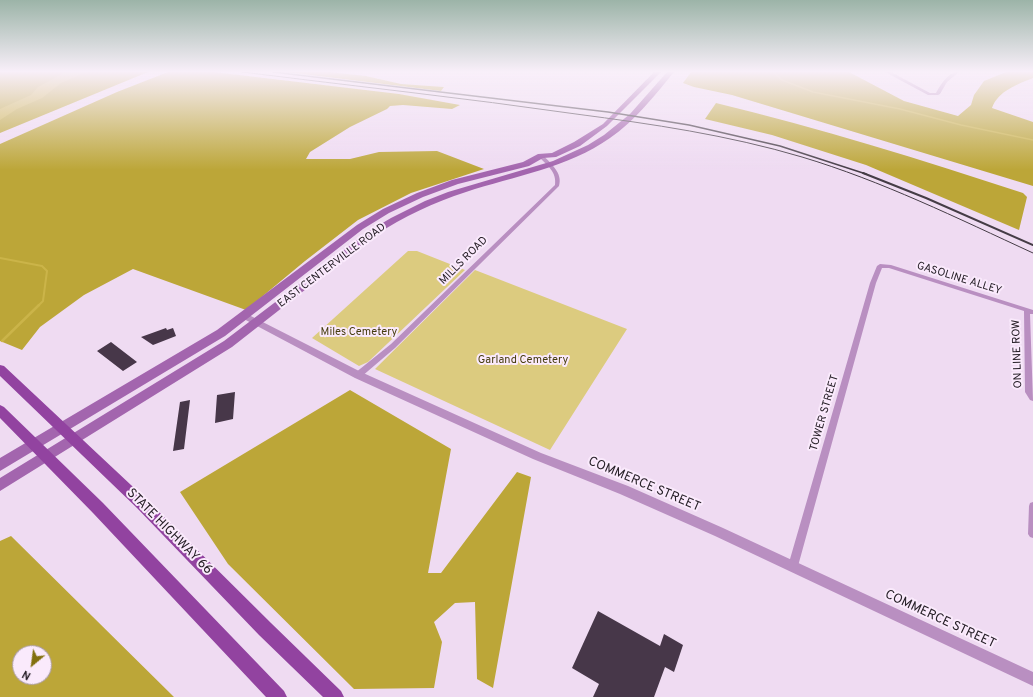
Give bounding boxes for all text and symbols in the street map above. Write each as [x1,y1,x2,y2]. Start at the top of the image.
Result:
street label: EAST CENTERVILLE ROAD [275,221,389,311]
street label: MILLS ROAD [437,234,491,288]
street label: GASOLINE ALLEY [915,260,1003,298]
street label: ON LINE ROW [1010,319,1026,389]
park label: Miles Cemetery [321,326,397,340]
park label: Garland Cemetery [478,354,568,368]
street label: TOWER STREET [808,373,842,453]
street label: COMMERCE STREET [585,454,703,516]
street label: STATE HIGHWAY 66 [123,486,215,578]
street label: COMMERCE STREET [882,587,998,653]
north arrow [12,645,52,685]
text: N [20,667,34,683]

